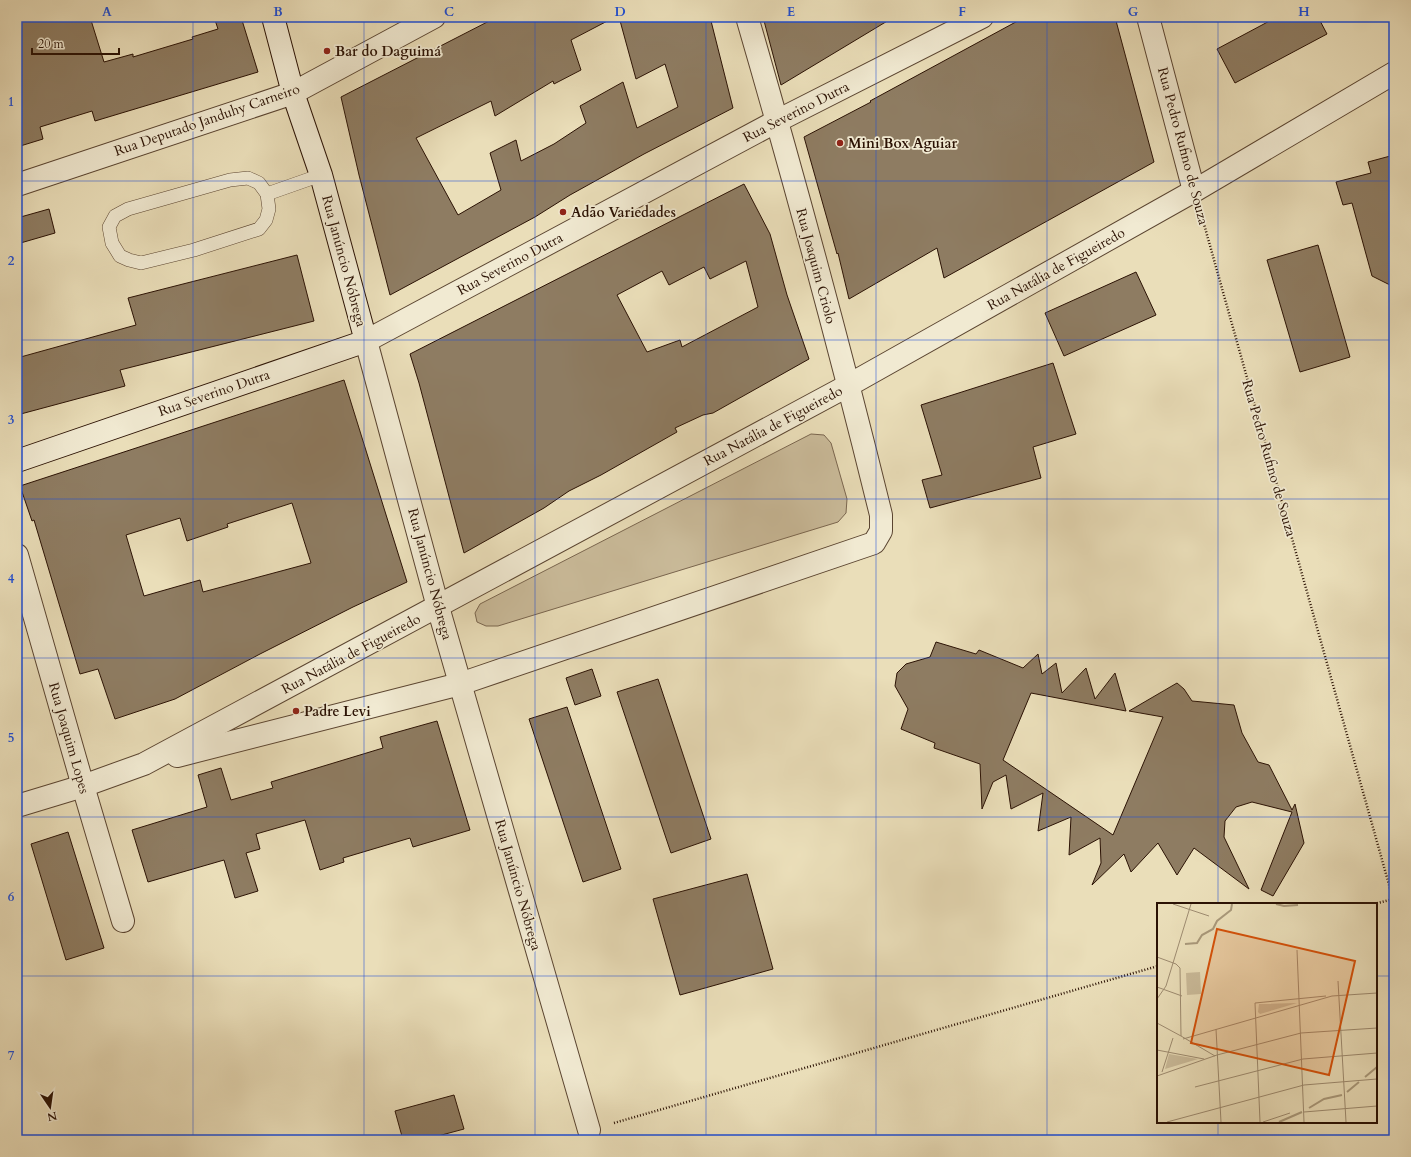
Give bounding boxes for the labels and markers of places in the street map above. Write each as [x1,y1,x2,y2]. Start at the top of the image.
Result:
place label: Bar do Daguimá [335,42,441,61]
marker: Bar do Daguimá [322,46,332,56]
place label: Mini Box Aguiar [848,134,957,153]
marker: Mini Box Aguiar [835,138,845,148]
place label: Adão Variedades [571,203,676,222]
marker: Adão Variedades [558,207,568,217]
place label: Padre Levi [304,702,371,721]
marker: Padre Levi [291,706,301,716]

